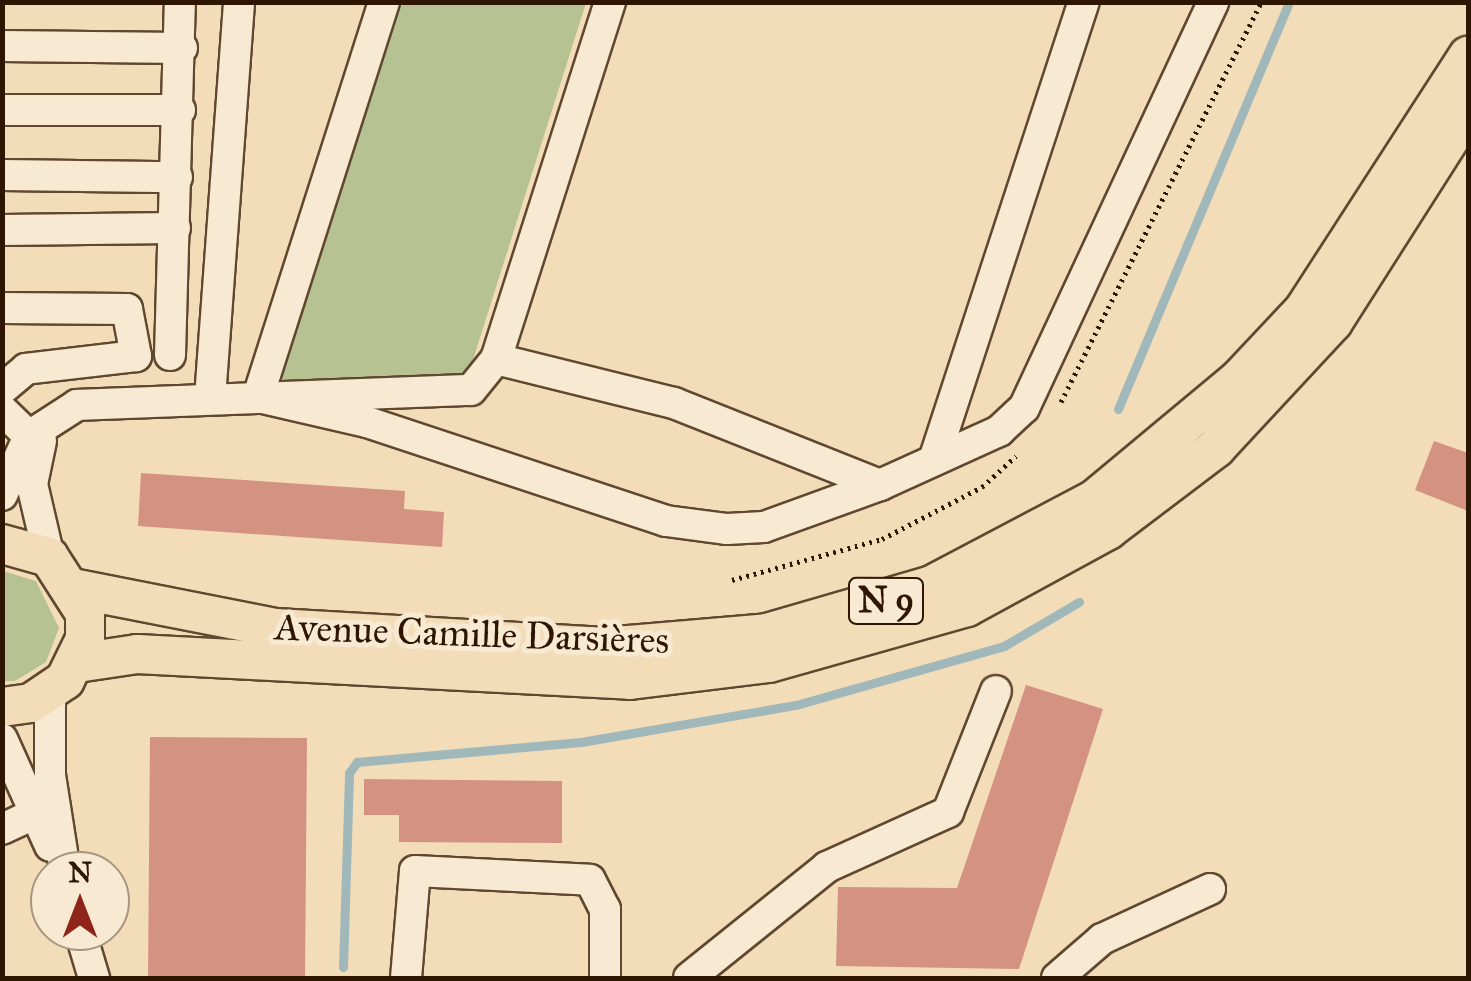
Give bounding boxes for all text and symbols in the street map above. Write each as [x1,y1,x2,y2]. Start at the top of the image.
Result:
road number: N 9 [846,571,926,631]
street label: Avenue Camille Darsières [274,604,670,664]
north arrow [30,851,130,951]
text: N [68,855,92,890]

